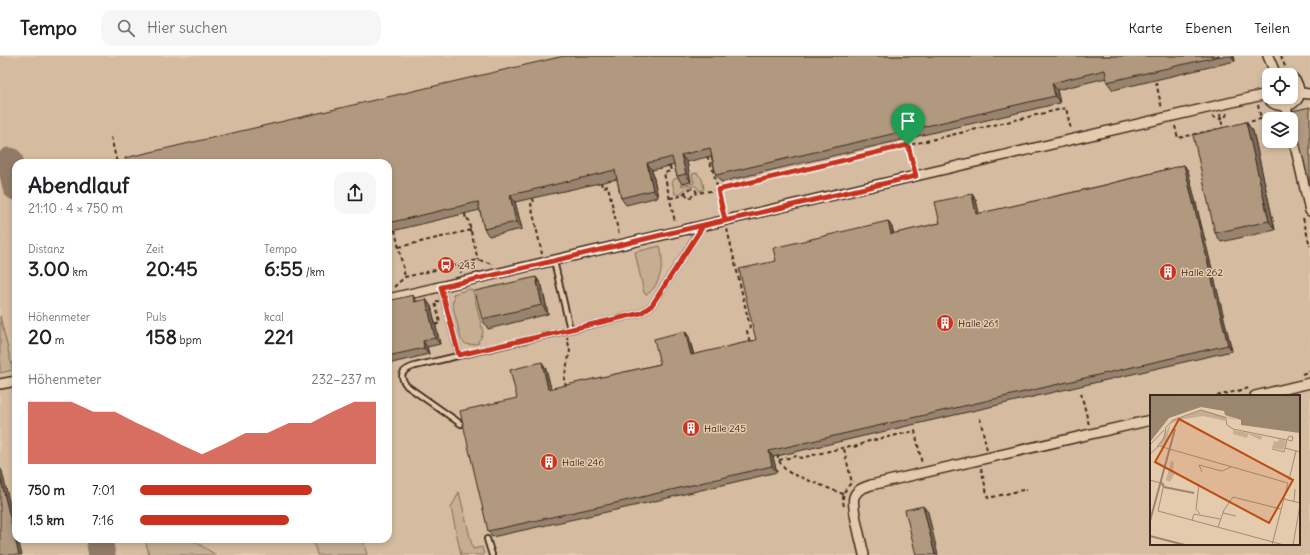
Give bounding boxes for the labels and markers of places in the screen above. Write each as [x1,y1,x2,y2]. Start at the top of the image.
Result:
pin [891,104,925,145]
bus stop icon: 243 [436,255,456,275]
place label: 243 [459,259,476,272]
building icon: Halle 262 [1158,262,1178,282]
place label: Halle 262 [1181,266,1223,279]
building icon: Halle 261 [935,313,955,333]
place label: Halle 261 [958,317,998,330]
building icon: Halle 245 [681,418,701,438]
place label: Halle 245 [704,422,746,435]
building icon: Halle 246 [539,452,559,472]
place label: Halle 246 [562,456,604,469]

